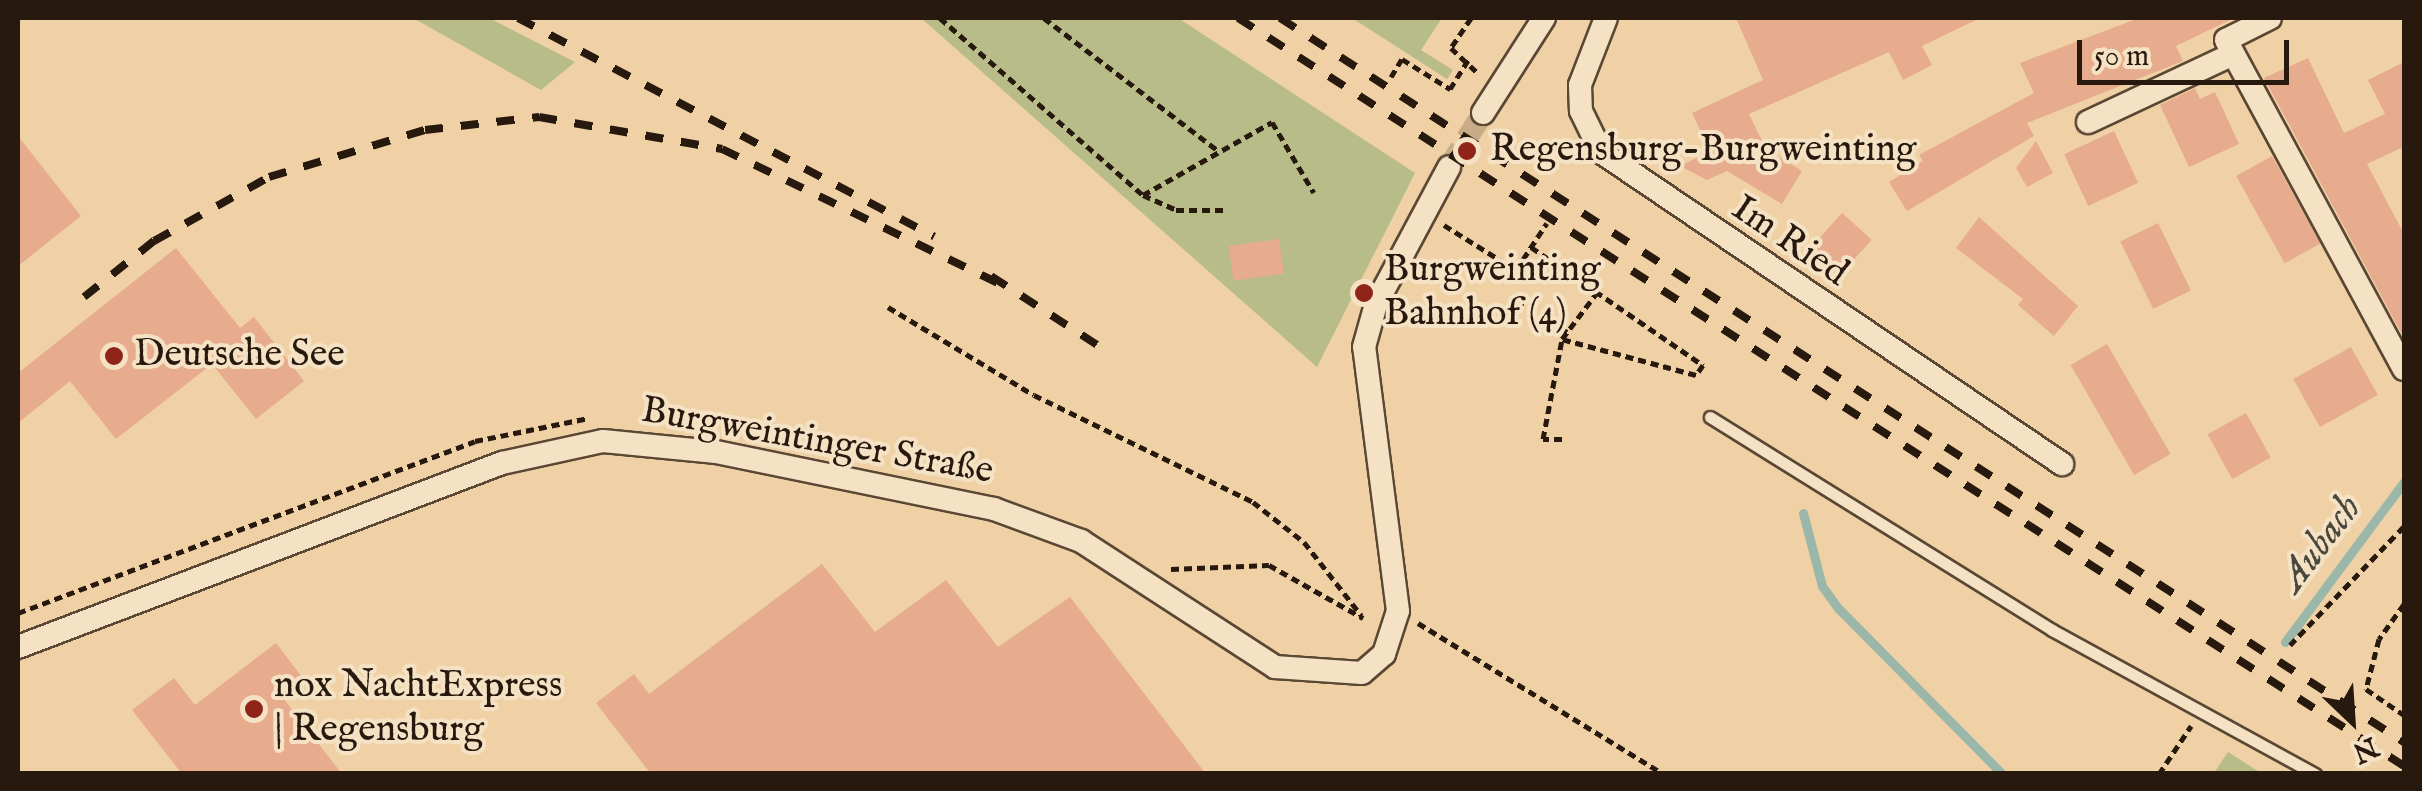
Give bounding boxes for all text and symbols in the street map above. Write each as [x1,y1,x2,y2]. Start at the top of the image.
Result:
scale bar [2082,20,2294,82]
text: 50 m [2094,38,2149,76]
place label: Regensburg-Burgweinting [1490,128,1916,174]
marker: Regensburg-Burgweinting [1454,138,1480,164]
street label: Im Ried [1722,187,1856,297]
place label: Burgweinting Bahnhof (4) [1384,248,1601,338]
marker: Burgweinting Bahnhof (4) [1353,282,1375,304]
place label: Deutsche See [134,333,345,379]
marker: Deutsche See [103,345,125,367]
street label: Burgweintinger Straße [638,389,996,495]
water label: Aubach [2269,486,2373,602]
place label: nox NachtExpress | Regensburg [274,664,562,754]
north arrow [2302,671,2402,771]
marker: nox NachtExpress | Regensburg [243,698,265,720]
text: N [2347,728,2383,770]

